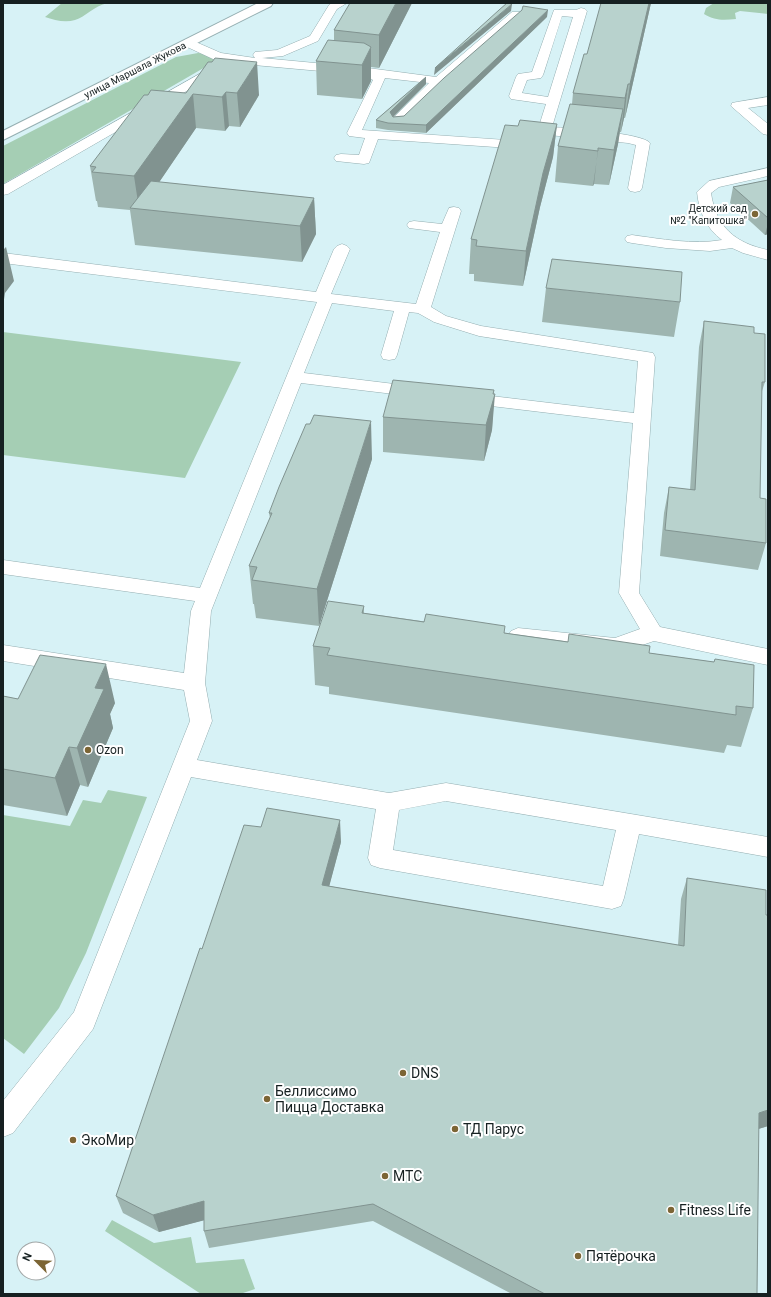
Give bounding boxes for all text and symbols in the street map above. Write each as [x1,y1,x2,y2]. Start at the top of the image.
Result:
street label: улица Маршала Жукова [82,39,188,101]
place label: Детский сад №2 "Капитошка" [670,203,747,226]
marker: Детский сад №2 "Капитошка" [750,209,760,219]
place label: Ozon [96,743,124,757]
marker: Ozon [83,745,93,755]
place label: DNS [411,1065,439,1081]
marker: DNS [398,1068,408,1078]
place label: Беллиссимо Пицца Доставка [275,1083,384,1115]
marker: Беллиссимо Пицца Доставка [262,1094,272,1104]
place label: ТД Парус [463,1121,524,1137]
marker: ТД Парус [450,1124,460,1134]
place label: ЭкоМир [81,1132,134,1148]
marker: ЭкоМир [68,1135,78,1145]
place label: МТС [393,1168,422,1184]
marker: МТС [380,1171,390,1181]
place label: Fitness Life [679,1202,751,1218]
marker: Fitness Life [666,1205,676,1215]
north arrow [16,1241,56,1281]
place label: Пятёрочка [586,1248,656,1264]
text: N [20,1251,35,1263]
marker: Пятёрочка [573,1251,583,1261]

